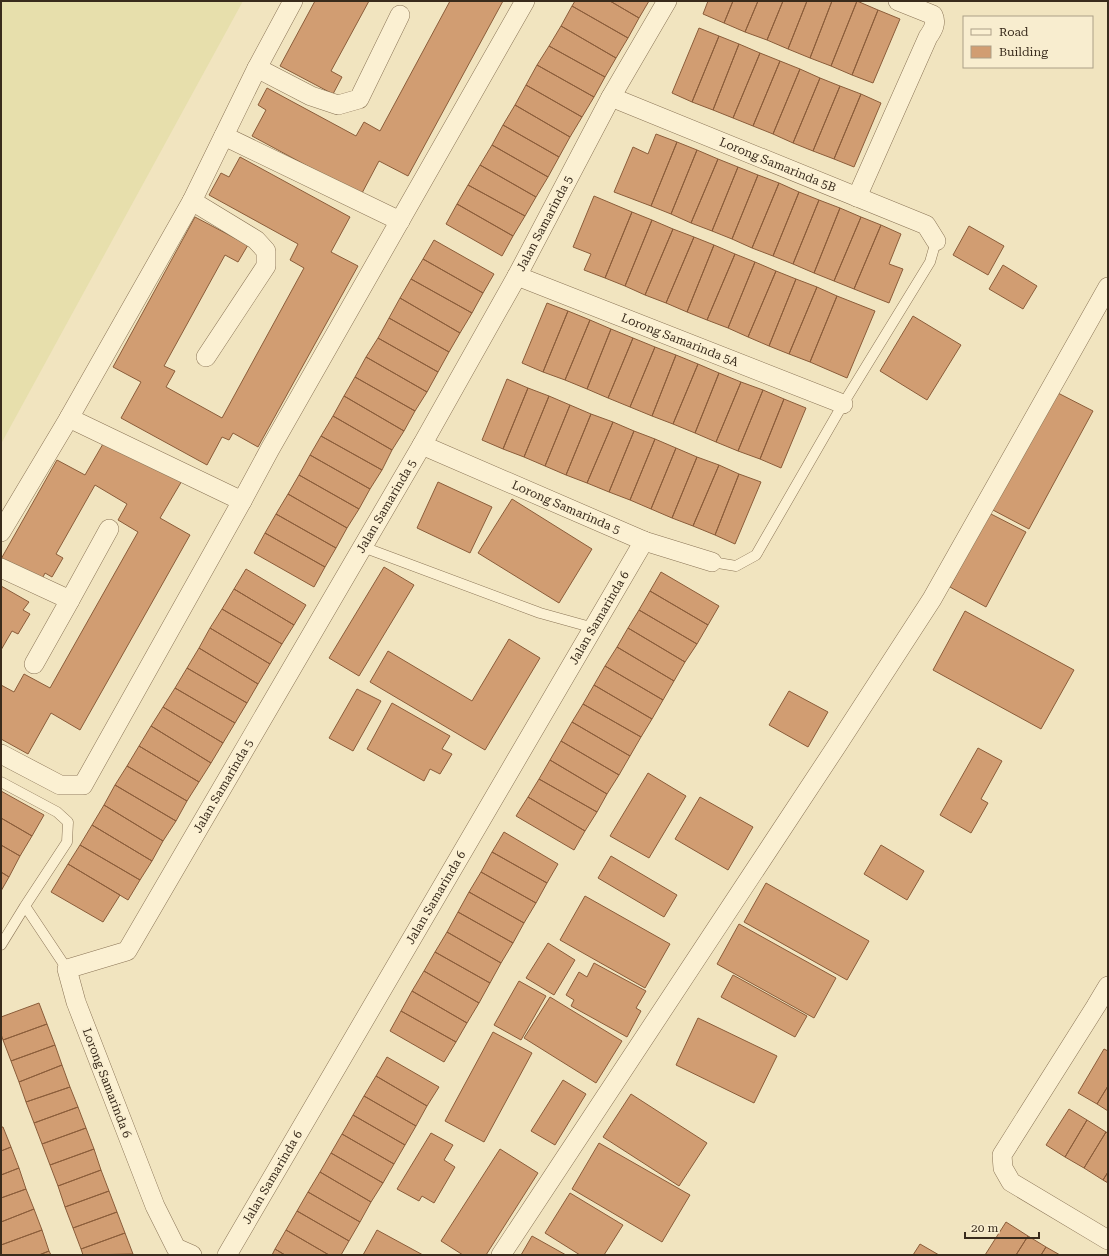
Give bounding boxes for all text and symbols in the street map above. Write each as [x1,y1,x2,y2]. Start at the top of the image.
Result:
legend [963,16,1093,68]
text: Road [999,25,1029,39]
text: Building [999,45,1048,59]
street label: Lorong Samarinda 5B [717,135,838,195]
street label: Jalan Samarinda 5 [514,173,576,274]
street label: Lorong Samarinda 5A [619,311,741,370]
street label: Jalan Samarinda 5 [354,457,419,555]
street label: Lorong Samarinda 5 [510,478,623,537]
street label: Jalan Samarinda 6 [566,568,632,667]
street label: Jalan Samarinda 5 [190,736,256,835]
street label: Jalan Samarinda 6 [403,848,469,947]
street label: Lorong Samarinda 6 [80,1026,135,1140]
street label: Jalan Samarinda 6 [240,1128,305,1227]
scale bar [965,1214,1039,1240]
text: 20 m [971,1221,998,1235]

